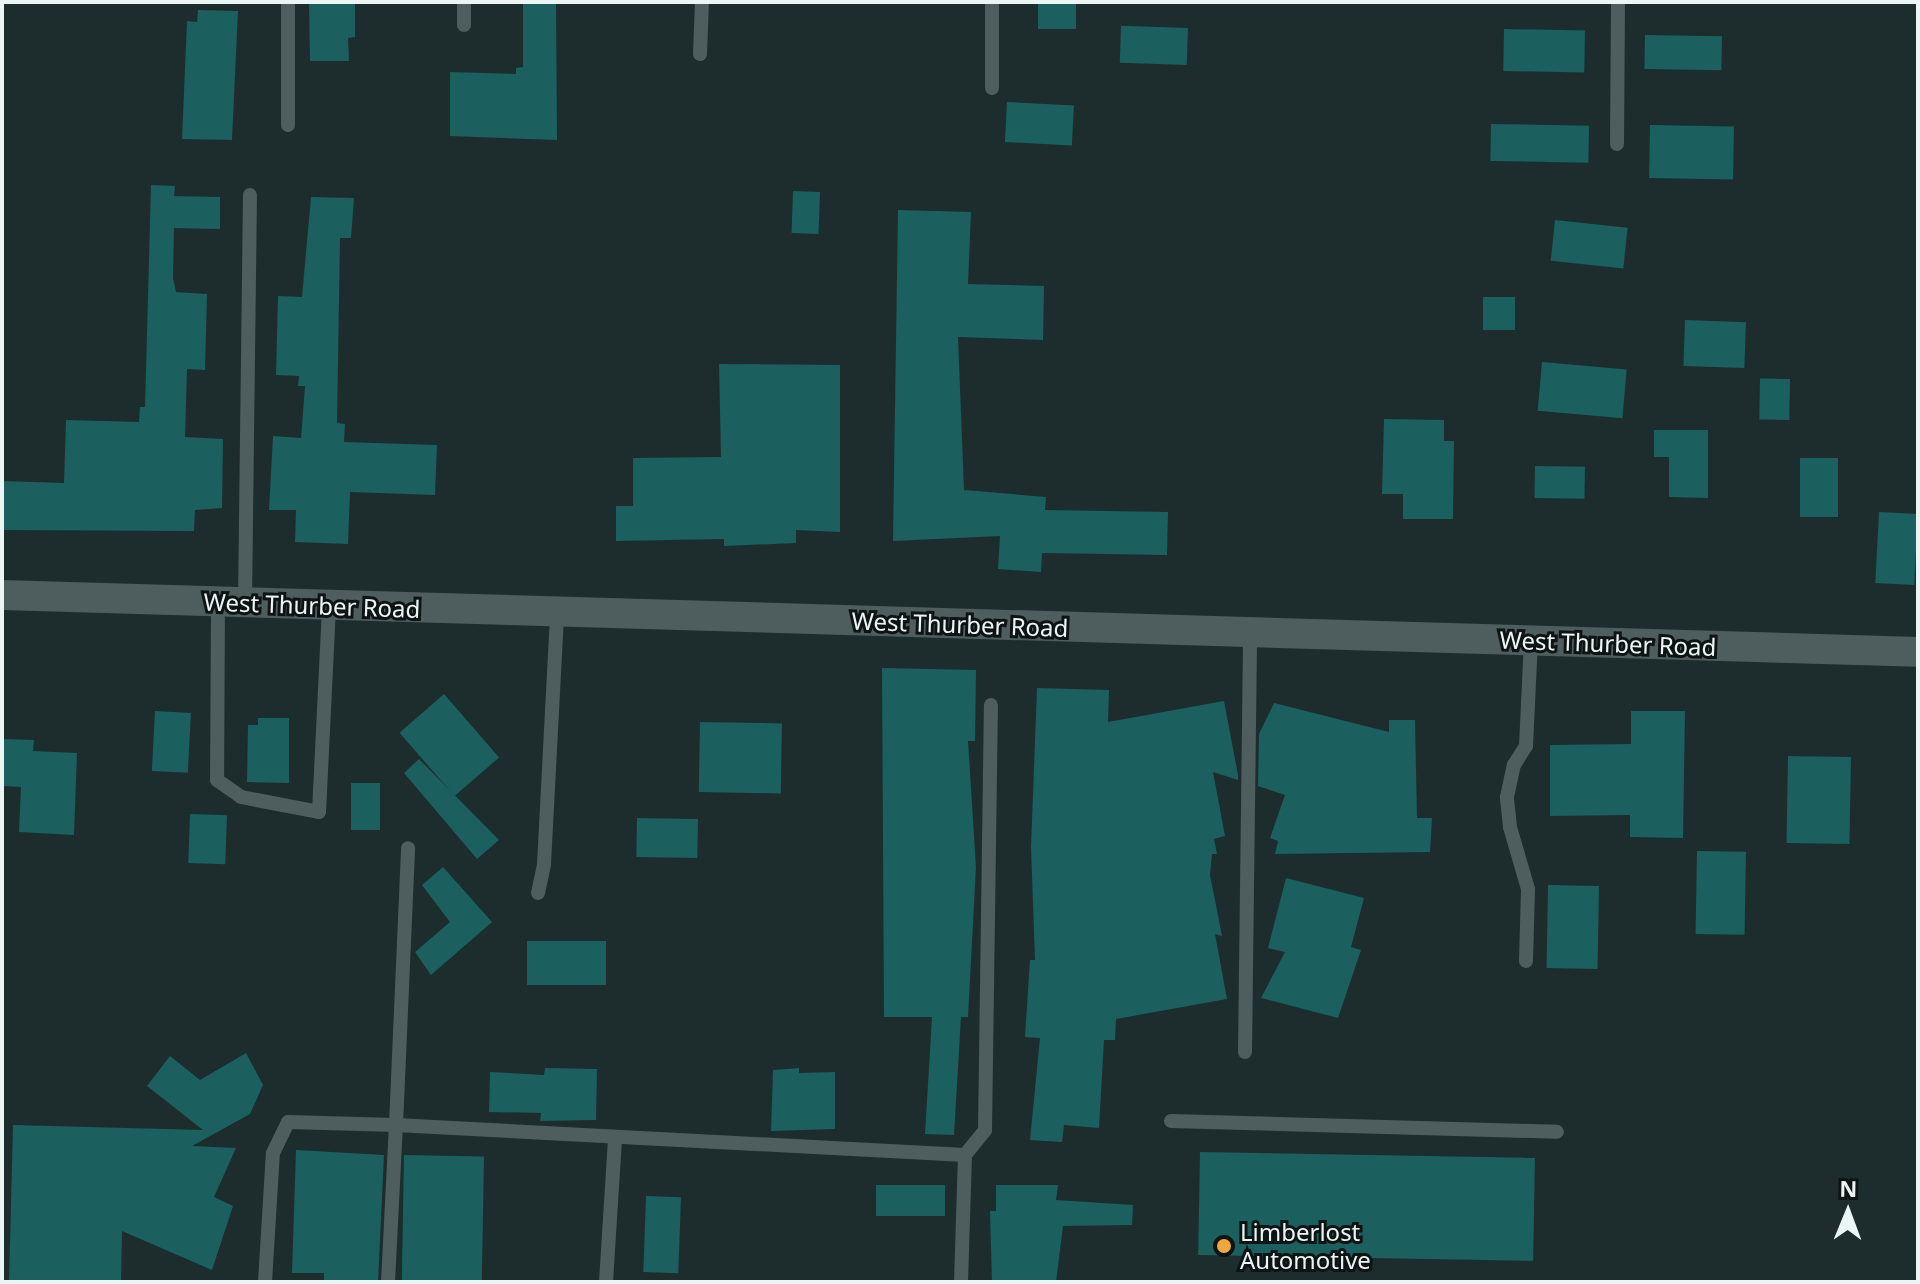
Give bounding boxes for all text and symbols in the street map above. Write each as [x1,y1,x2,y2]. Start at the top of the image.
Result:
street label: West Thurber Road [203,587,421,623]
street label: West Thurber Road [851,606,1069,642]
street label: West Thurber Road [1499,625,1717,661]
north arrow [1808,1172,1888,1252]
text: N [1839,1173,1858,1203]
place label: Limberlost Automotive [1240,1218,1371,1274]
marker: Limberlost Automotive [1215,1237,1233,1255]

